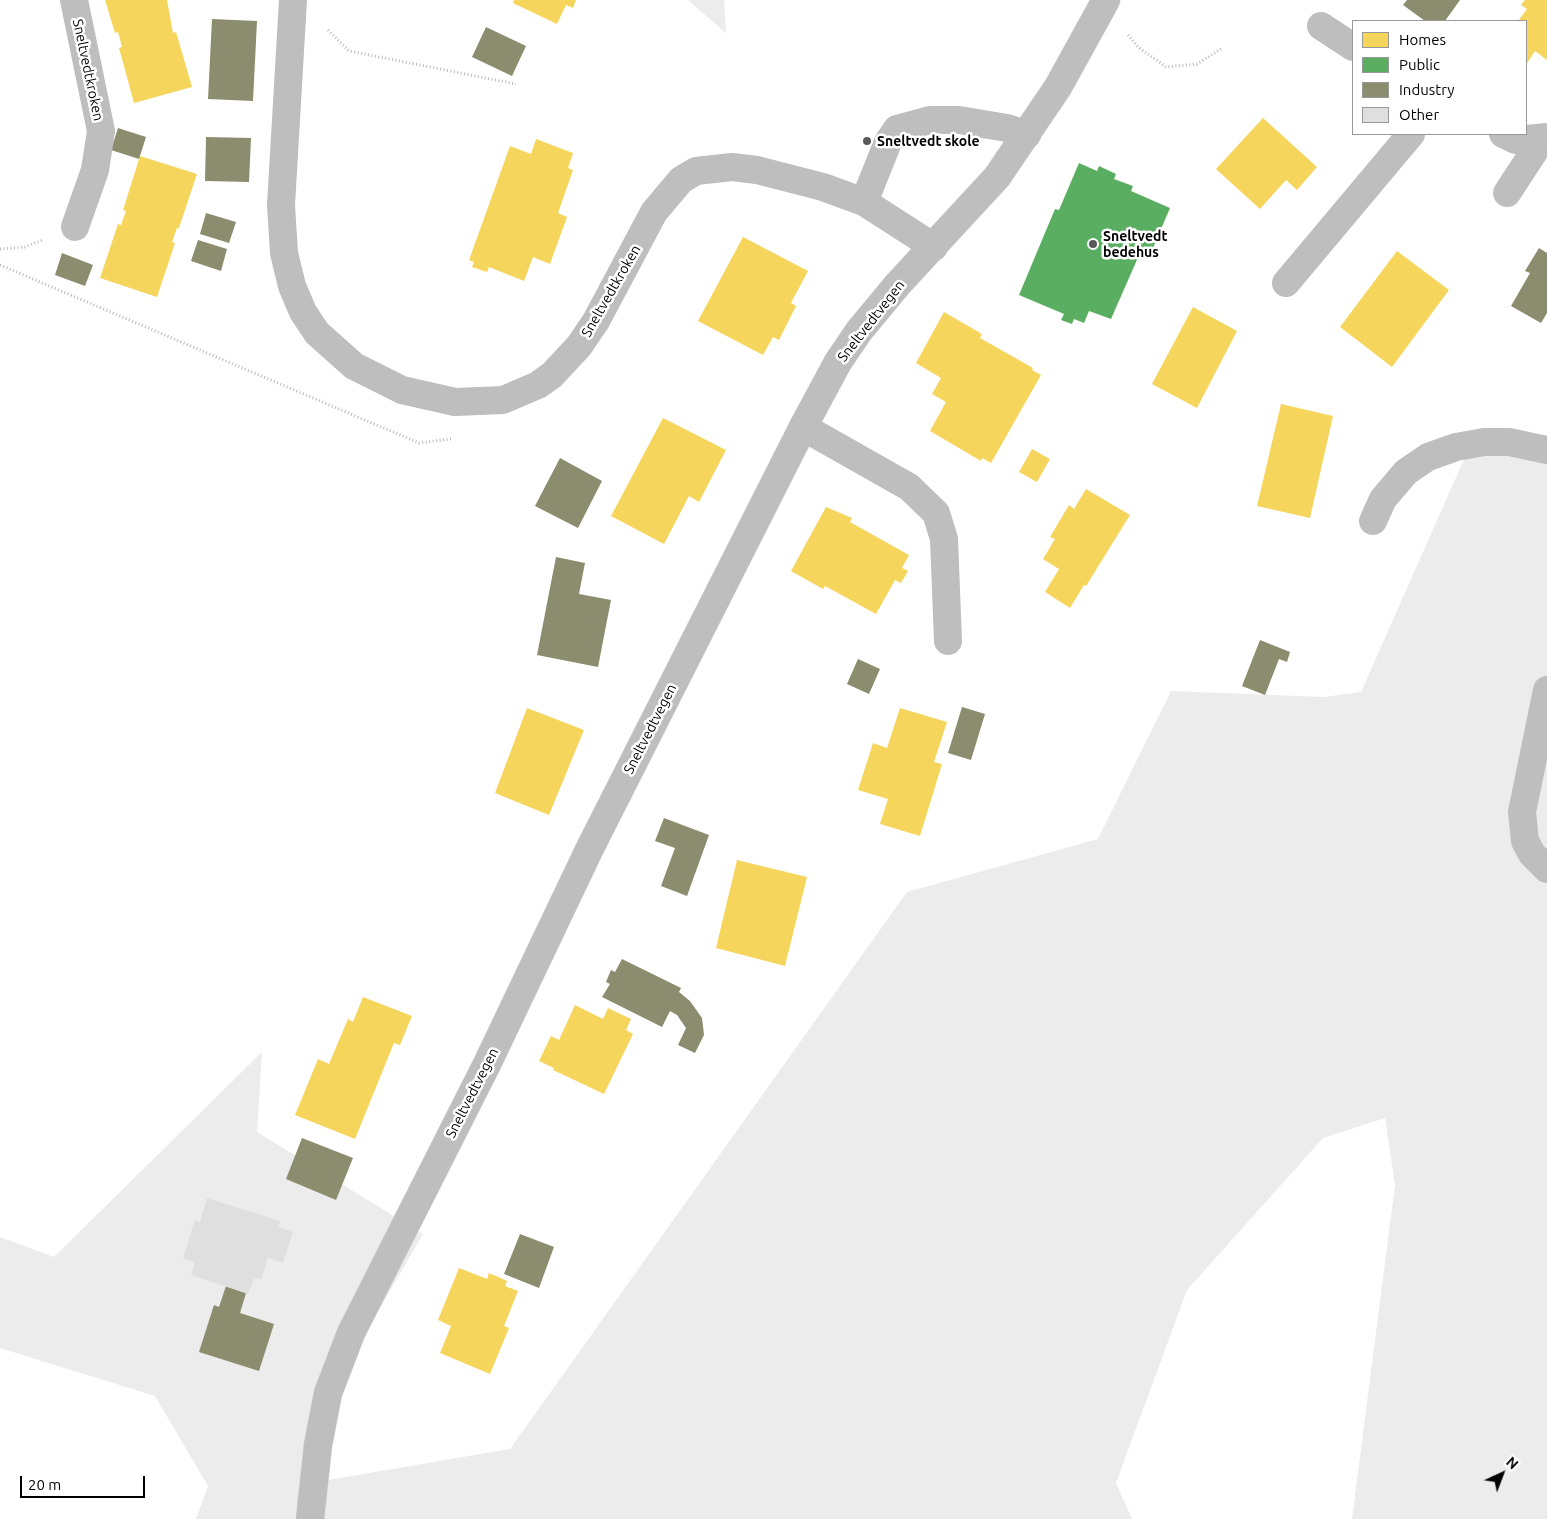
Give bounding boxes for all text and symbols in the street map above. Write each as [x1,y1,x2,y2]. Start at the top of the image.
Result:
street label: Sneltvedtkroken [69,18,107,122]
legend [1352,20,1527,135]
text: Homes [1399,31,1446,48]
text: Public [1399,56,1440,73]
text: Industry [1399,81,1454,98]
text: Other [1399,106,1439,123]
place label: Sneltvedt skole [877,133,979,149]
marker: Sneltvedt skole [861,135,873,147]
place label: Sneltvedt bedehus [1103,228,1167,260]
marker: Sneltvedt bedehus [1087,238,1099,250]
street label: Sneltvedtkroken [578,242,644,340]
street label: Sneltvedtvegen [834,277,908,365]
street label: Sneltvedtvegen [620,681,680,777]
street label: Sneltvedtvegen [442,1045,502,1141]
north arrow [1477,1449,1527,1499]
text: N [1503,1454,1522,1472]
scale bar [22,1466,148,1498]
text: 20 m [28,1476,61,1493]

